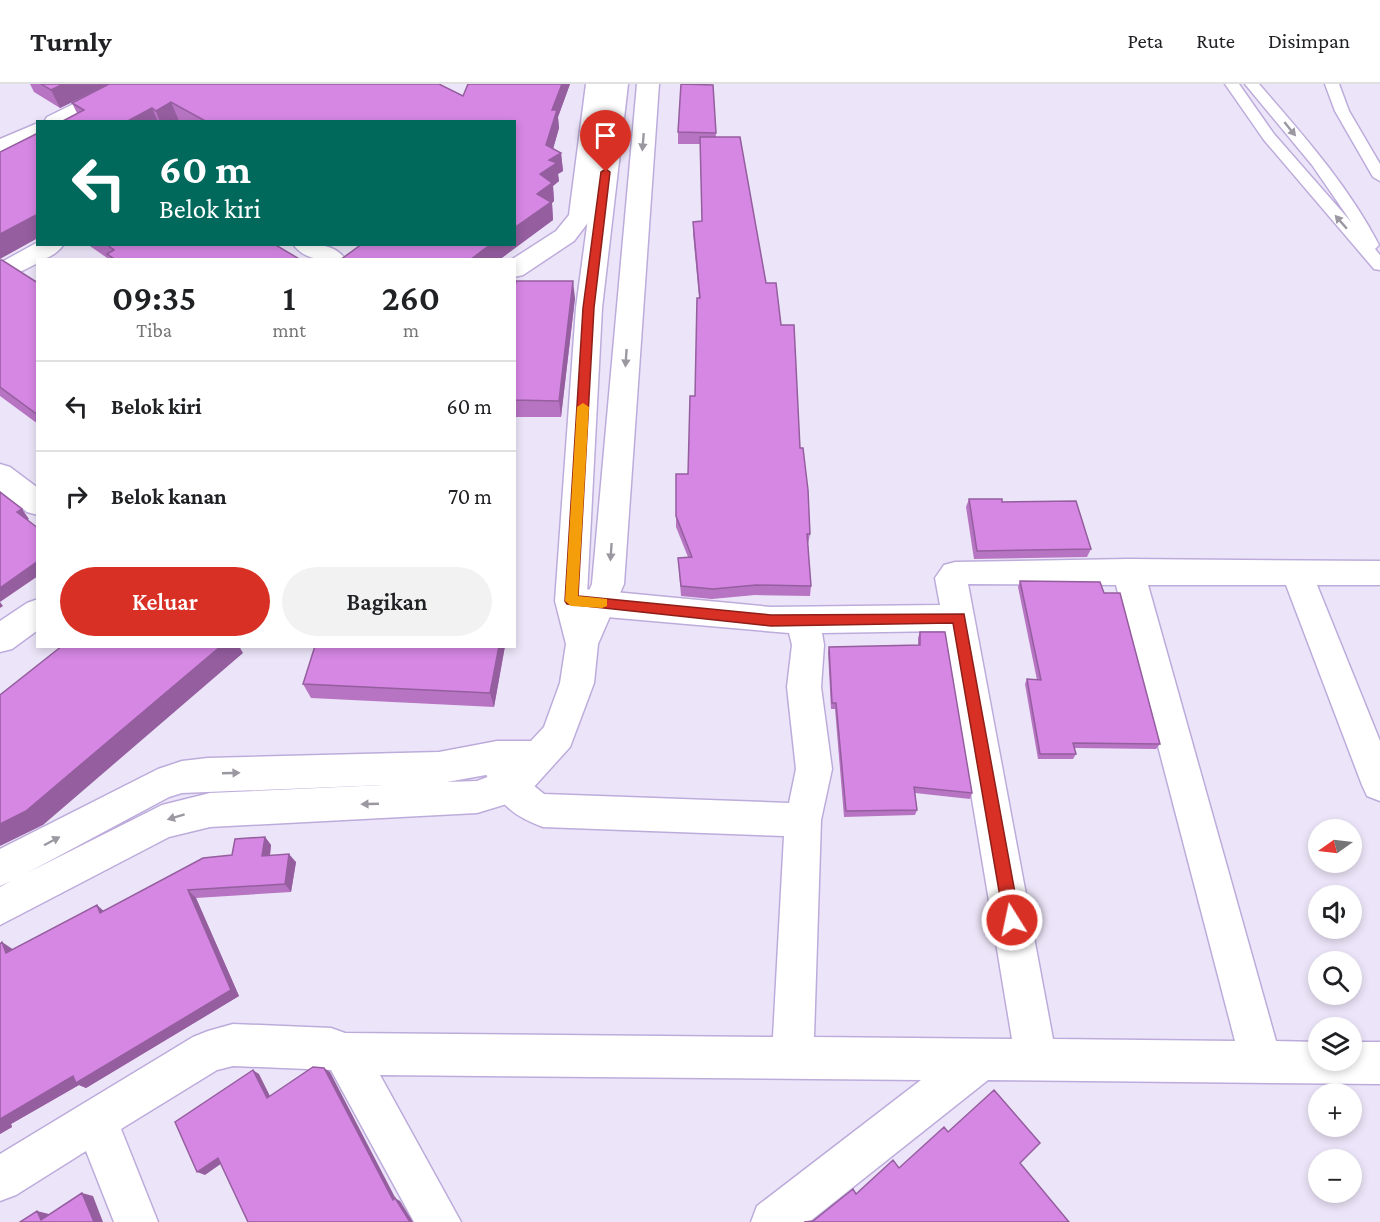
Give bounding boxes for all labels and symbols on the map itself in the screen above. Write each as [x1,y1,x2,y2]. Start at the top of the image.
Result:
pin [580,110,631,172]
one-way arrow [1283,121,1296,137]
one-way arrow [639,133,648,152]
one-way arrow [1335,215,1348,230]
one-way arrow [621,348,630,367]
one-way arrow [606,543,616,562]
one-way arrow [222,769,241,778]
one-way arrow [360,799,379,808]
one-way arrow [167,813,185,823]
north arrow [1308,819,1362,873]
one-way arrow [43,836,60,846]
position arrow [980,888,1044,952]

